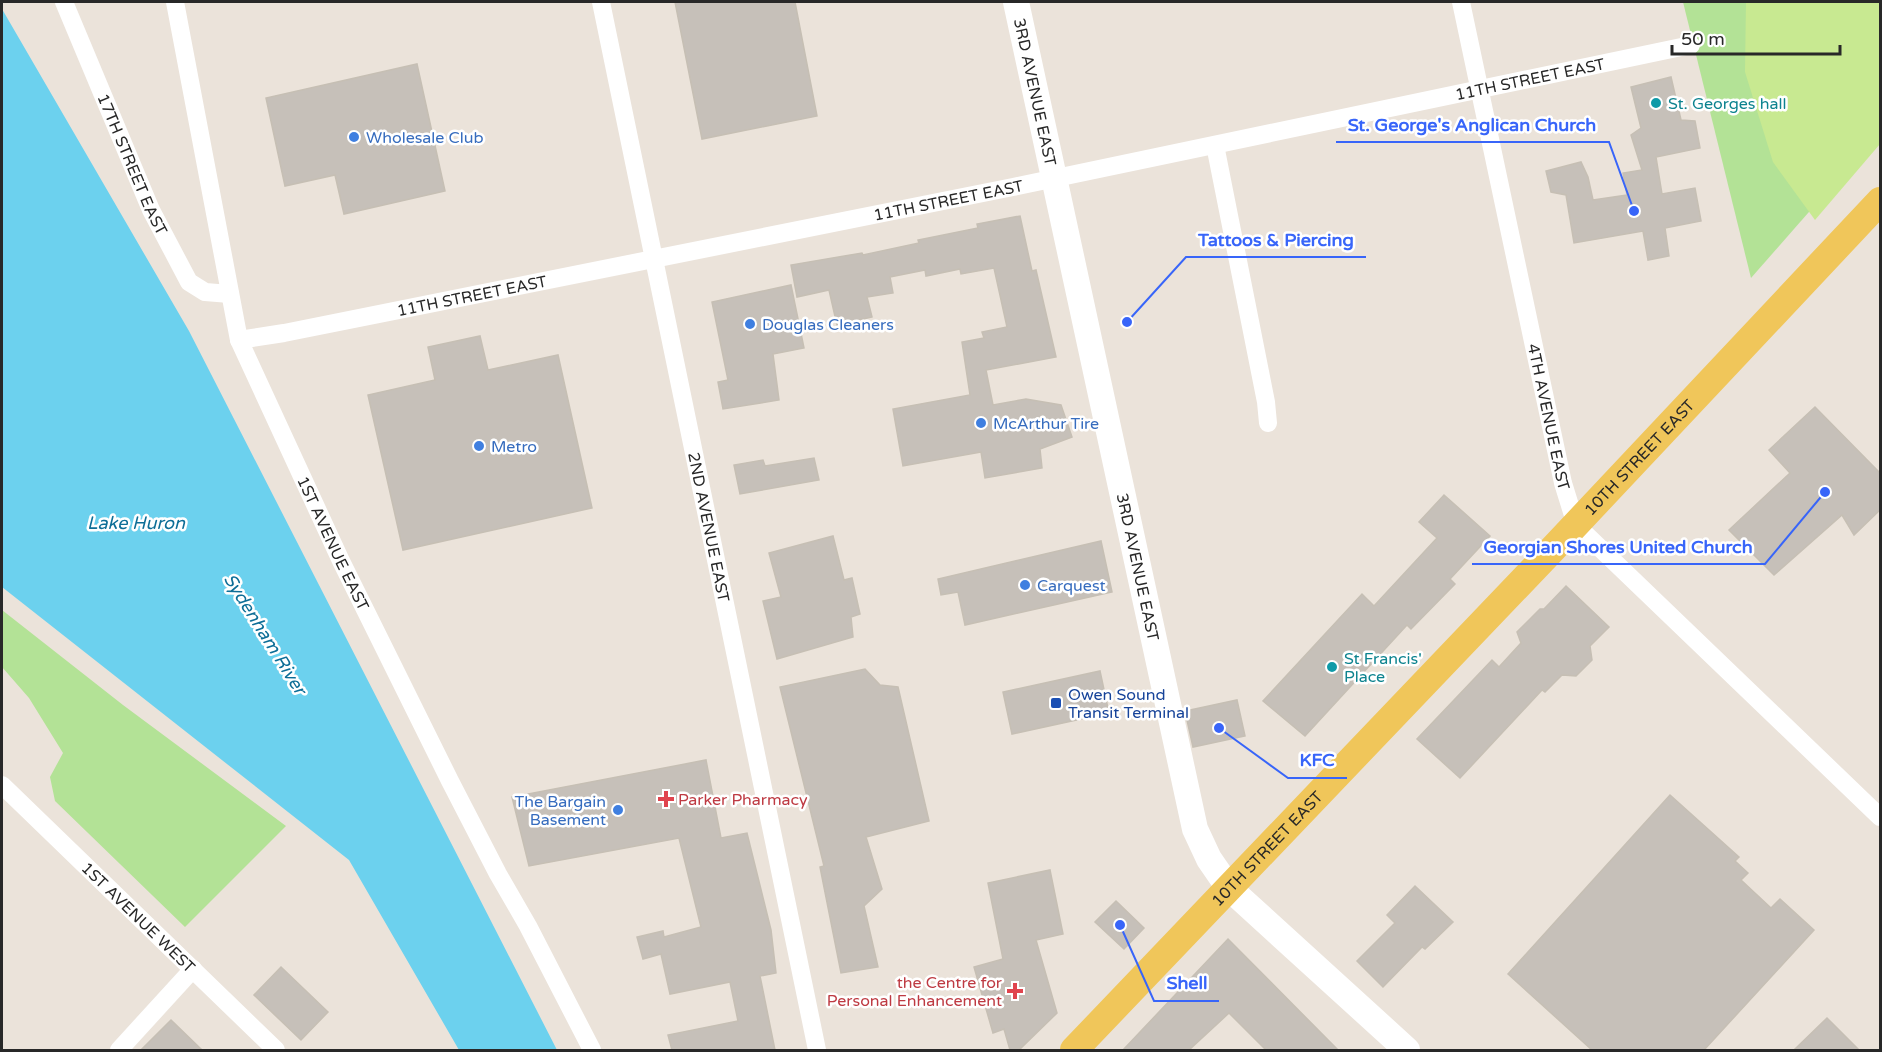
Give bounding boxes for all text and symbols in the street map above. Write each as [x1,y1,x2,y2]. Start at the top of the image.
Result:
street label: 3RD AVENUE EAST [1009,16,1060,168]
scale bar [1672,18,1840,56]
text: 50 m [1681,28,1725,50]
street label: 11TH STREET EAST [1453,54,1607,105]
street label: 17TH STREET EAST [92,91,171,239]
place label: St. Georges hall [1668,94,1786,114]
marker: St. Georges hall [1649,96,1663,110]
callout: St. George's Anglican Church [1336,106,1609,142]
text: St. George's Anglican Church [1348,114,1596,136]
place label: Wholesale Club [366,128,484,148]
marker: Wholesale Club [347,130,361,144]
street label: 11TH STREET EAST [872,176,1025,226]
callout: Tattoos & Piercing [1186,221,1366,257]
text: Tattoos & Piercing [1197,229,1354,251]
street label: 11TH STREET EAST [395,272,549,321]
place label: Douglas Cleaners [762,315,894,335]
marker: Douglas Cleaners [743,317,757,331]
street label: 4TH AVENUE EAST [1523,342,1574,493]
street label: 10TH STREET EAST [1580,395,1699,520]
place label: McArthur Tire [993,414,1099,434]
marker: McArthur Tire [974,416,988,430]
place label: Metro [491,437,537,457]
marker: Metro [472,439,486,453]
street label: 2ND AVENUE EAST [683,451,733,604]
street label: 1ST AVENUE EAST [292,473,373,614]
street label: 3RD AVENUE EAST [1112,491,1163,643]
water label: Lake Huron [87,512,186,534]
callout: Georgian Shores United Church [1472,528,1765,564]
text: Georgian Shores United Church [1483,536,1753,558]
water label: Sydenham River [219,569,312,700]
place label: Carquest [1037,576,1106,596]
marker: Carquest [1018,578,1032,592]
place label: St Francis' Place [1344,649,1422,687]
marker: St Francis' Place [1325,660,1339,674]
place label: Owen Sound Transit Terminal [1068,685,1189,723]
marker: Owen Sound Transit Terminal [1049,696,1063,710]
callout: KFC [1288,742,1347,778]
text: KFC [1299,749,1335,771]
street label: 10TH STREET EAST [1208,787,1327,911]
place label: Parker Pharmacy [678,790,808,810]
place label: The Bargain Basement [515,792,606,830]
marker: Parker Pharmacy [659,792,673,806]
marker: The Bargain Basement [611,803,625,817]
street label: 1ST AVENUE WEST [77,858,199,978]
callout: Shell [1154,965,1219,1001]
text: Shell [1166,972,1208,994]
place label: the Centre for Personal Enhancement [827,973,1003,1011]
marker: the Centre for Personal Enhancement [1006,982,1024,1000]

